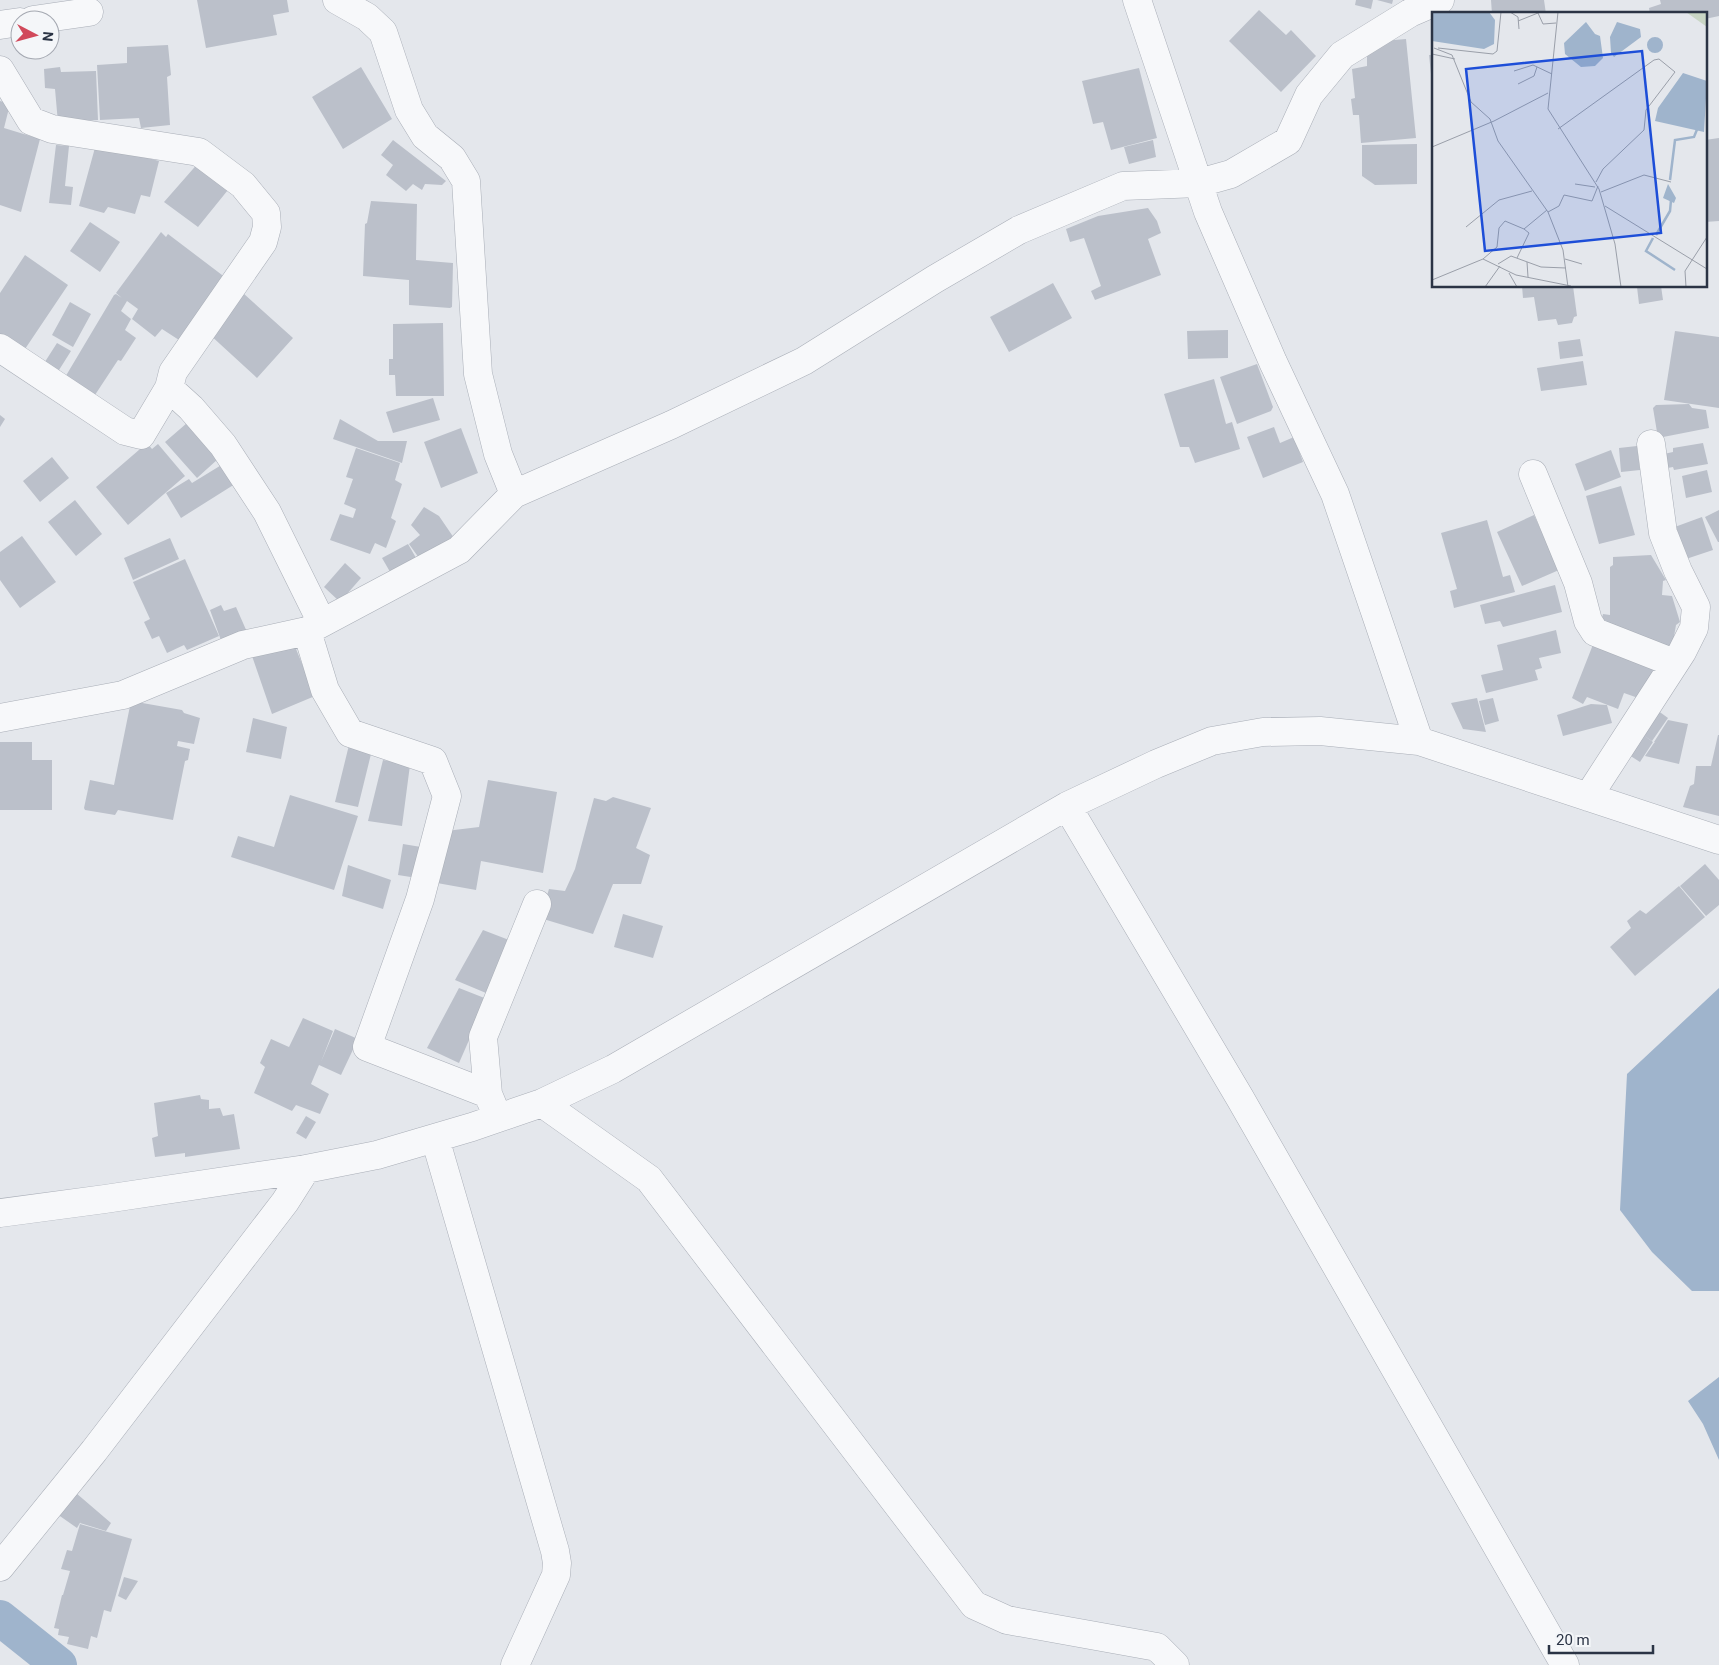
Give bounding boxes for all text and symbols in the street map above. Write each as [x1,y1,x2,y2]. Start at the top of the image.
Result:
north arrow [10,10,60,60]
inset map [1432,12,1706,288]
text: N [39,31,56,42]
scale bar [1549,1622,1653,1654]
text: 20 m [1556,1631,1590,1649]

